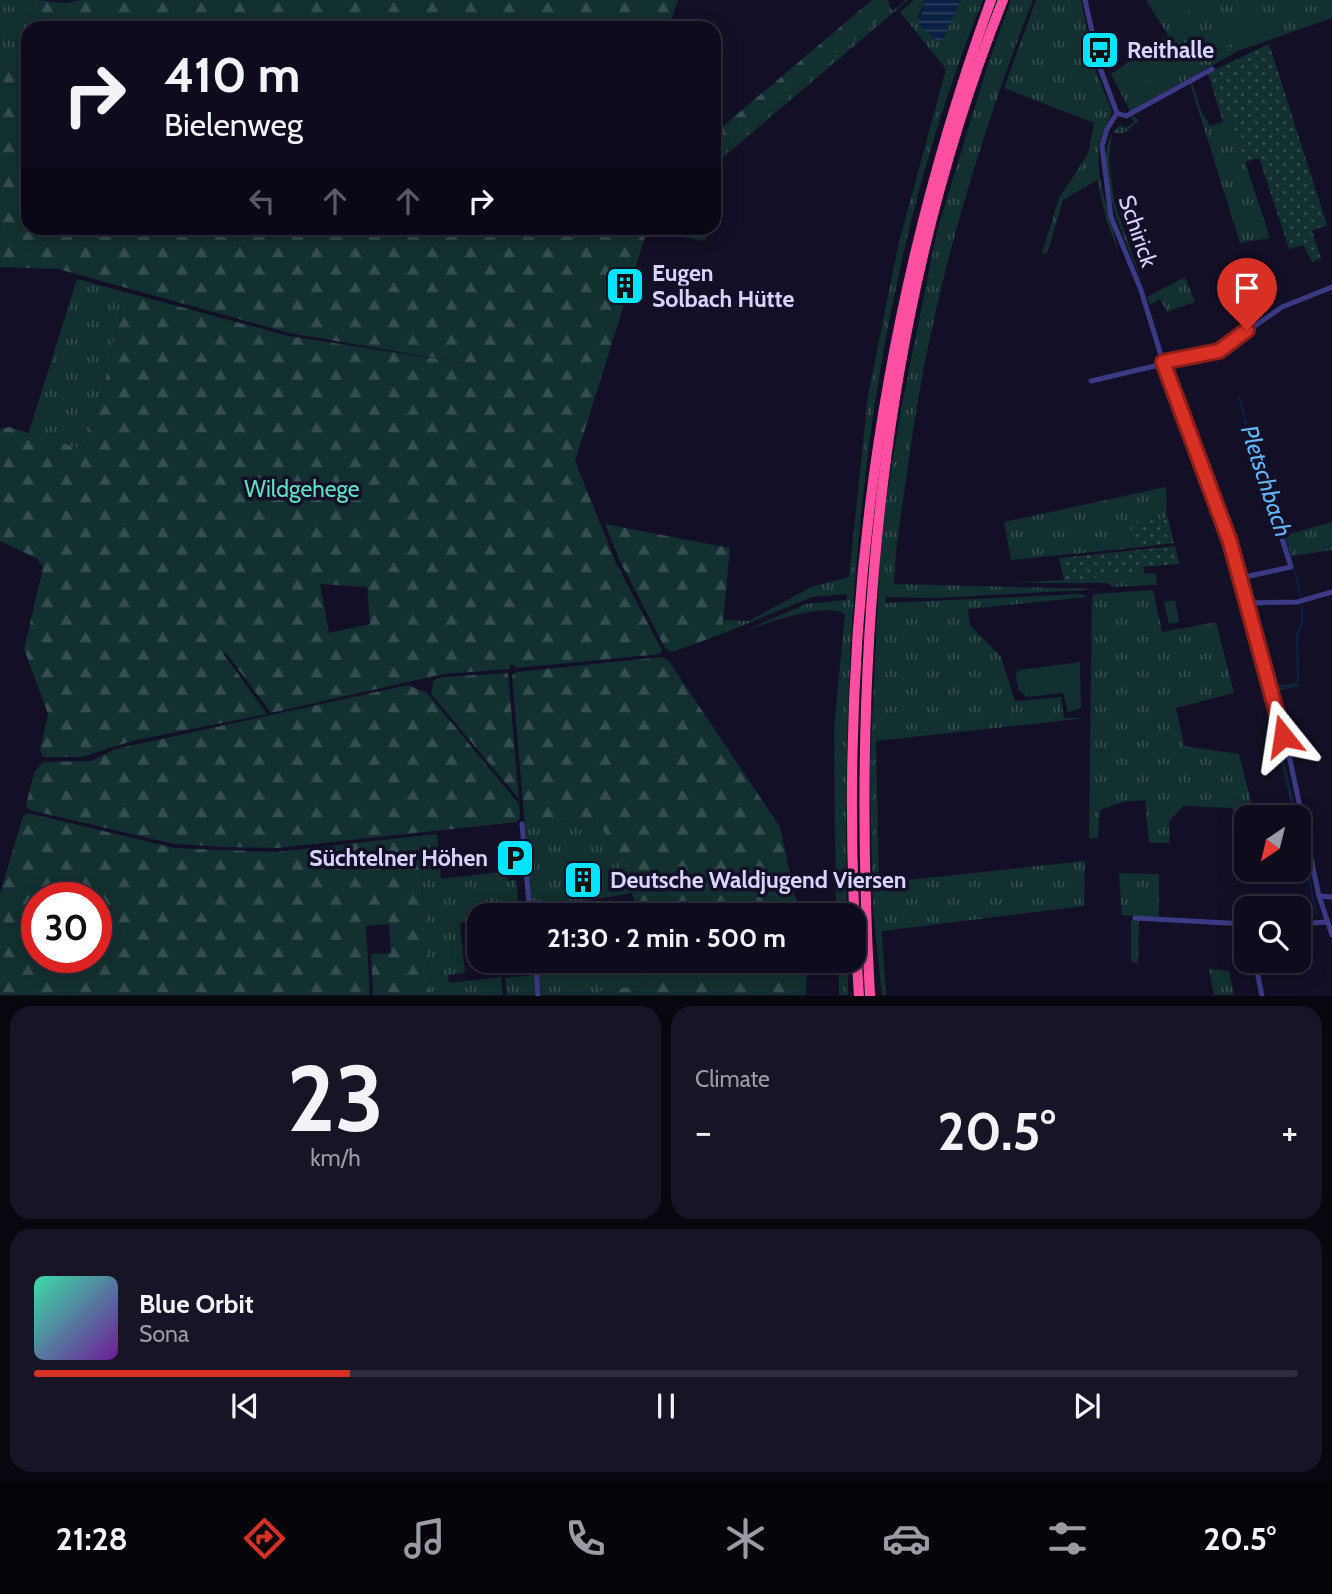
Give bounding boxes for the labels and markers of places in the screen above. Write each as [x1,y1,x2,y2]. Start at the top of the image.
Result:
bus stop icon: Reithalle [1079,29,1121,71]
place label: Reithalle [1127,36,1214,64]
pin [1217,258,1277,330]
place label: Eugen Solbach Hütte [652,259,794,313]
building icon: Eugen Solbach Hütte [604,265,646,307]
parking icon: Süchtelner Höhen [494,837,536,879]
place label: Süchtelner Höhen [309,844,488,872]
building icon: Deutsche Waldjugend Viersen [562,859,604,901]
place label: Deutsche Waldjugend Viersen [610,866,906,894]

